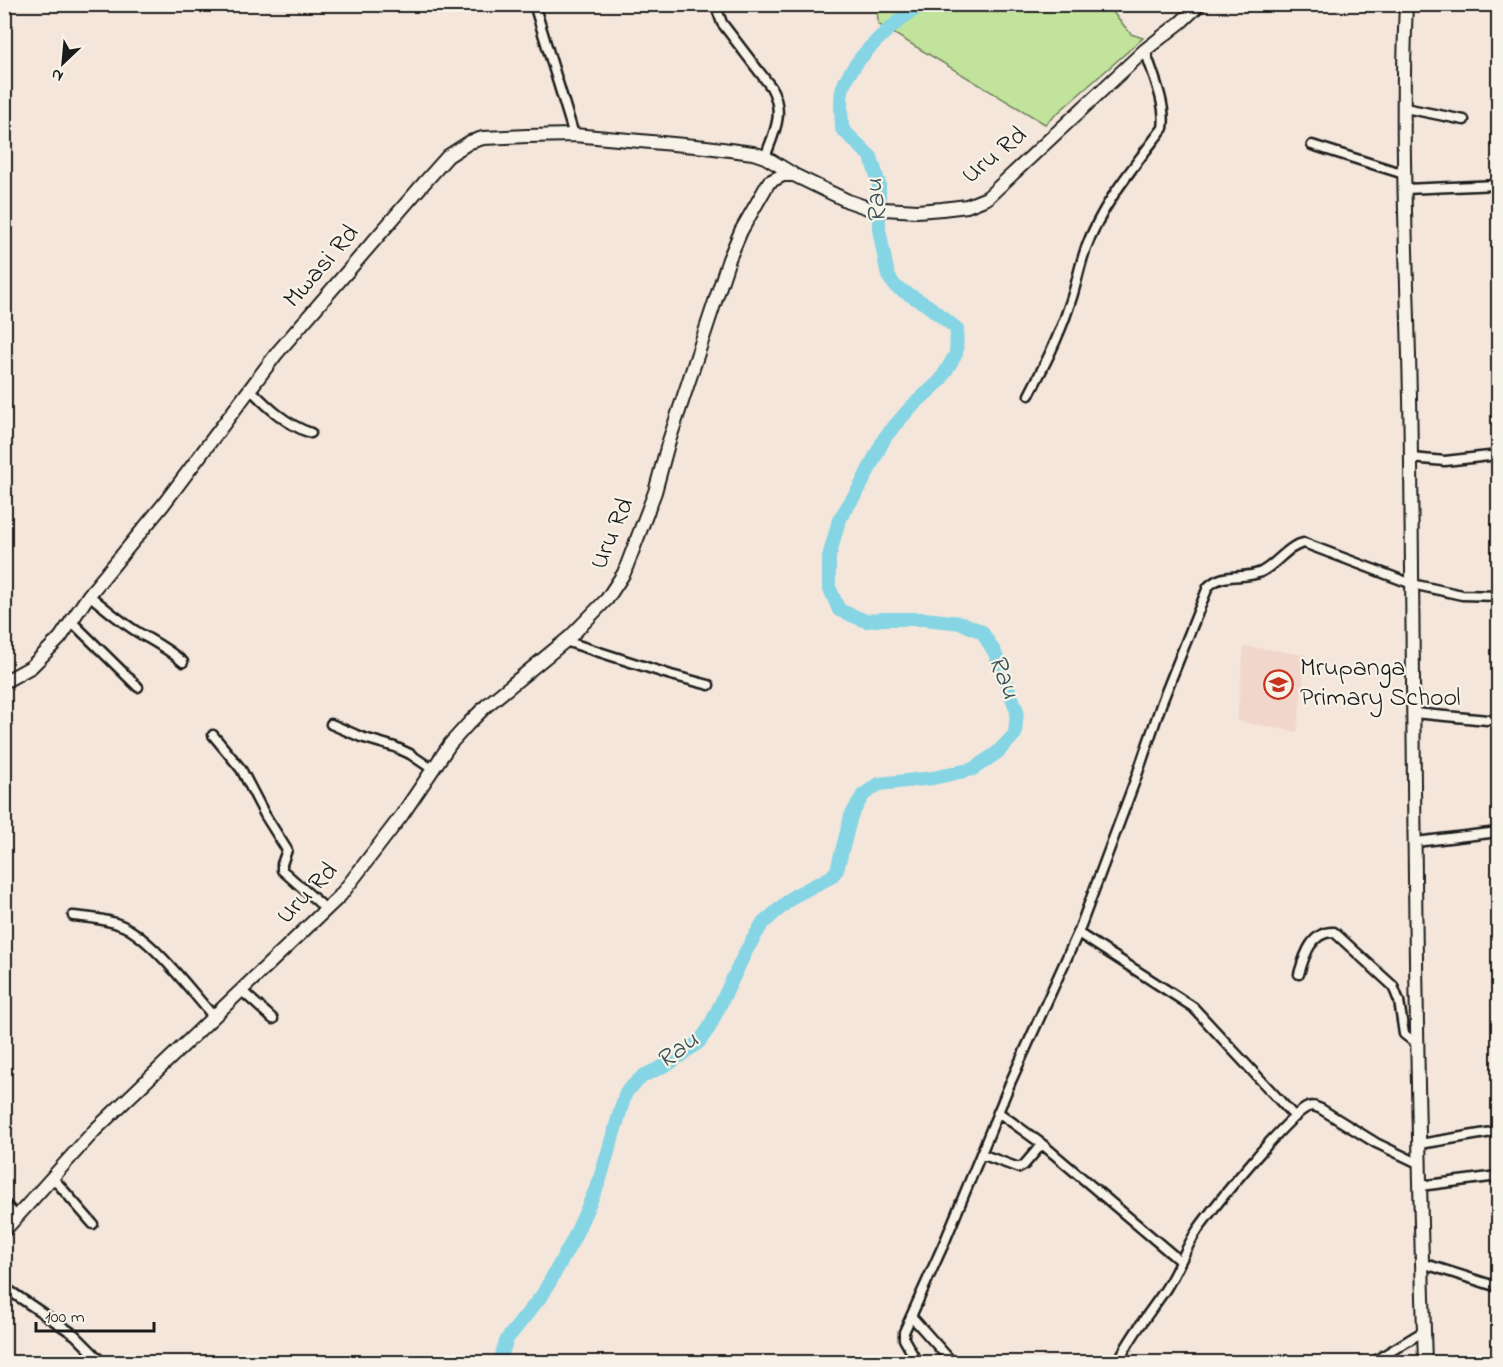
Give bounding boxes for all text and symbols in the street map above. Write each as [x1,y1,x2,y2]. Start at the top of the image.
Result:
north arrow [33,33,93,93]
text: N [47,61,67,88]
street label: Uru Rd [954,117,1036,194]
water label: Rau [855,177,899,225]
street label: Mwasi Rd [275,216,369,317]
street label: Uru Rd [581,492,645,576]
water label: Rau [977,649,1029,705]
place label: Mrupanga Primary School [1300,650,1461,718]
school or university icon: Mrupanga Primary School [1263,668,1295,700]
street label: Uru Rd [268,854,348,934]
water label: Rau [648,1022,708,1080]
scale bar [36,1295,154,1333]
text: 100 m [45,1305,85,1331]

